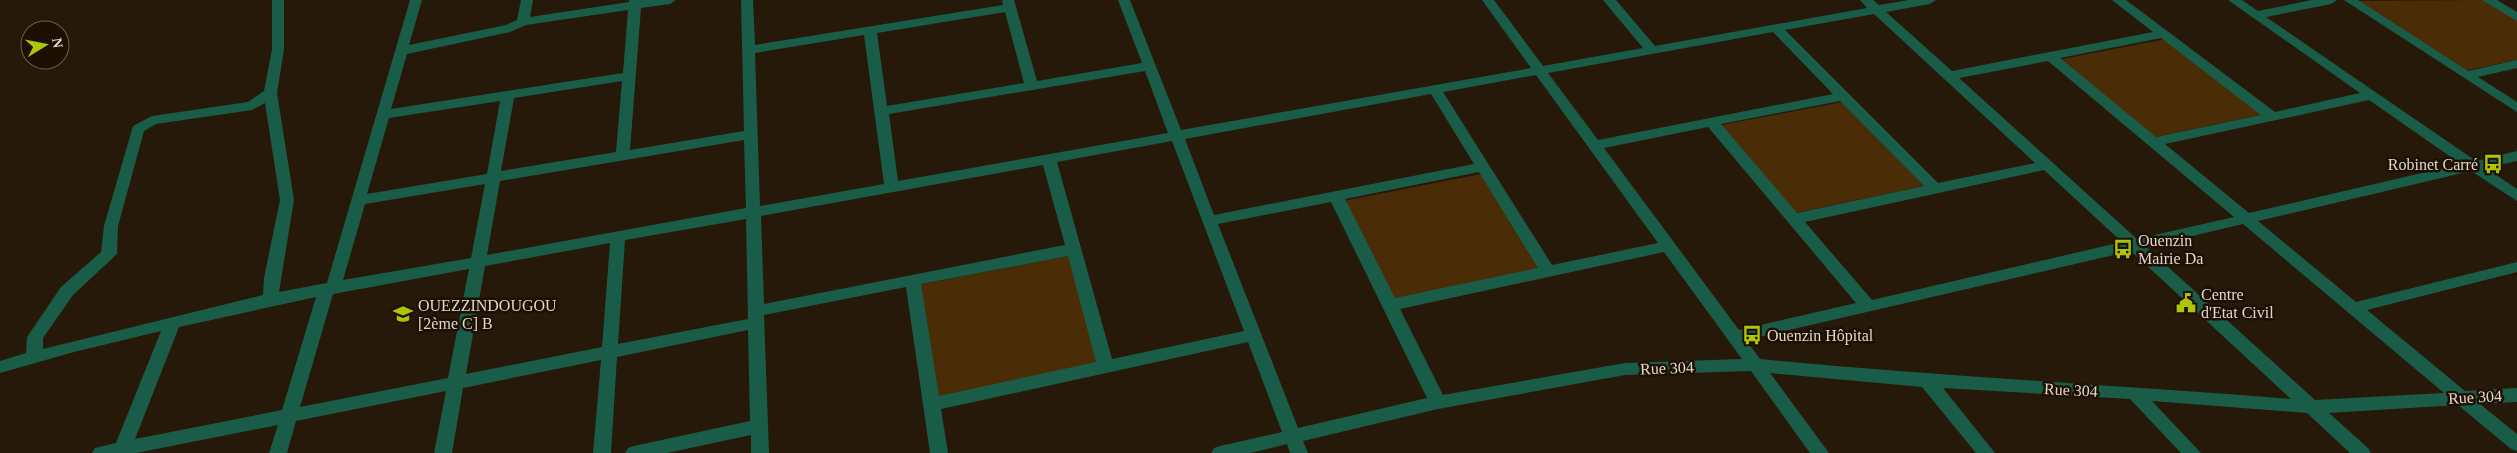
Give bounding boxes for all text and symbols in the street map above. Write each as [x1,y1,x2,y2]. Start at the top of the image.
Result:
north arrow [20,20,70,70]
text: N [49,37,66,49]
bus stop icon: Robinet Carré [2482,153,2504,175]
place label: Robinet Carré [2388,156,2478,173]
place label: Ouenzin Mairie Da [2138,232,2203,267]
bus stop icon: Ouenzin Mairie Da [2112,238,2134,260]
place label: Centre d'Etat Civil [2201,286,2274,321]
public building icon: Centre d'Etat Civil [2175,292,2197,314]
place label: OUEZZINDOUGOU [2ème C] B [418,297,557,332]
school or university icon: OUEZZINDOUGOU [2ème C] B [392,303,414,325]
bus stop icon: Ouenzin Hôpital [1741,324,1763,346]
place label: Ouenzin Hôpital [1767,327,1874,345]
street label: Rue 304 [1640,359,1694,377]
street label: Rue 304 [2044,380,2098,400]
street label: Rue 304 [2448,387,2502,407]

